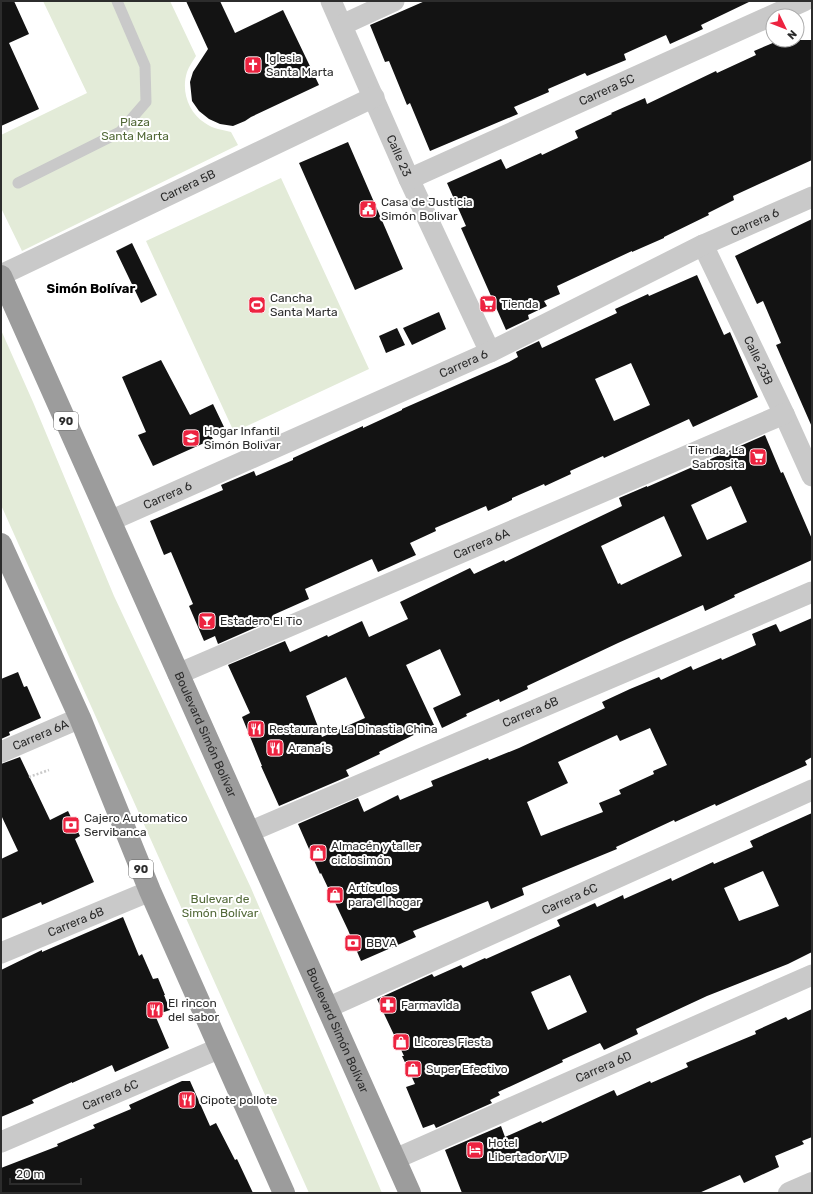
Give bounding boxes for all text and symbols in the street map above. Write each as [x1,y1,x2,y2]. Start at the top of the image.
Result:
north arrow [765,8,805,48]
text: N [784,27,799,42]
place label: Iglesia Santa Marta [266,51,334,79]
church icon: Iglesia Santa Marta [243,55,263,75]
street label: Carrera 5C [577,71,637,108]
park label: Plaza Santa Marta [101,115,169,143]
street label: Calle 23 [384,133,414,179]
street label: Carrera 5B [158,167,218,205]
place label: Casa de Justicia Simón Bolivar [381,195,473,223]
public building icon: Casa de Justicia Simón Bolivar [358,199,378,219]
street label: Carrera 6 [728,205,781,239]
district label: Simón Bolívar [47,281,136,296]
place label: Cancha Santa Marta [270,291,338,319]
supermarket icon: Tienda [478,294,498,314]
sports icon: Cancha Santa Marta [247,295,267,315]
place label: Tienda [501,297,539,311]
street label: Calle 23B [741,334,776,387]
street label: Carrera 6 [437,347,490,381]
road number: 90 [54,412,78,430]
place label: Hogar Infantil Simón Bolivar [204,424,281,452]
school or university icon: Hogar Infantil Simón Bolivar [181,428,201,448]
place label: Tienda, La Sabrosita [688,443,745,471]
supermarket icon: Tienda, La Sabrosita [748,447,768,467]
street label: Carrera 6 [141,479,194,512]
street label: Carrera 6A [451,526,511,562]
bar icon: Estadero El Tio [197,611,217,631]
place label: Estadero El Tio [220,614,302,628]
street label: Boulevard Simón Bolívar [171,670,240,800]
street label: Carrera 6B [500,694,561,730]
street label: Carrera 6A [10,717,71,753]
restaurant icon: Restaurante La Dinastia China [246,719,266,739]
place label: Restaurante La Dinastia China [269,722,438,736]
restaurant icon: Arana´s [265,738,285,758]
place label: Arana´s [288,741,331,755]
place label: Cajero Automatico Servibanca [84,811,188,839]
bank icon: Cajero Automatico Servibanca [61,815,81,835]
place label: Almacén y taller ciclosimón [331,839,420,867]
shop icon: Almacén y taller ciclosimón [308,843,328,863]
road number: 90 [129,860,153,878]
street label: Carrera 6C [540,880,600,918]
place label: Artículos para el hogar [348,881,421,909]
shop icon: Artículos para el hogar [325,885,345,905]
park label: Bulevar de Simón Bolívar [182,892,259,920]
street label: Carrera 6B [46,904,106,940]
bank icon: BBVA [343,933,363,953]
place label: BBVA [366,936,397,950]
street label: Boulevard Simón Bolívar [303,966,372,1096]
pharmacy icon: Farmavida [378,995,398,1015]
place label: El rincon del sabor [168,996,219,1024]
place label: Farmavida [401,998,459,1012]
restaurant icon: El rincon del sabor [145,1000,165,1020]
shop icon: Licores Fiesta [391,1032,411,1052]
place label: Licores Fiesta [414,1035,491,1049]
street label: Carrera 6D [573,1048,634,1085]
shop icon: Super Efectivo [403,1059,423,1079]
place label: Super Efectivo [426,1062,508,1076]
street label: Carrera 6C [80,1077,141,1113]
restaurant icon: Cipote pollote [177,1090,197,1110]
place label: Cipote pollote [200,1093,278,1107]
place label: Hotel Libertador VIP [488,1136,567,1164]
hotel icon: Hotel Libertador VIP [465,1140,485,1160]
scale bar [10,1160,81,1186]
text: 20 m [16,1167,44,1181]

